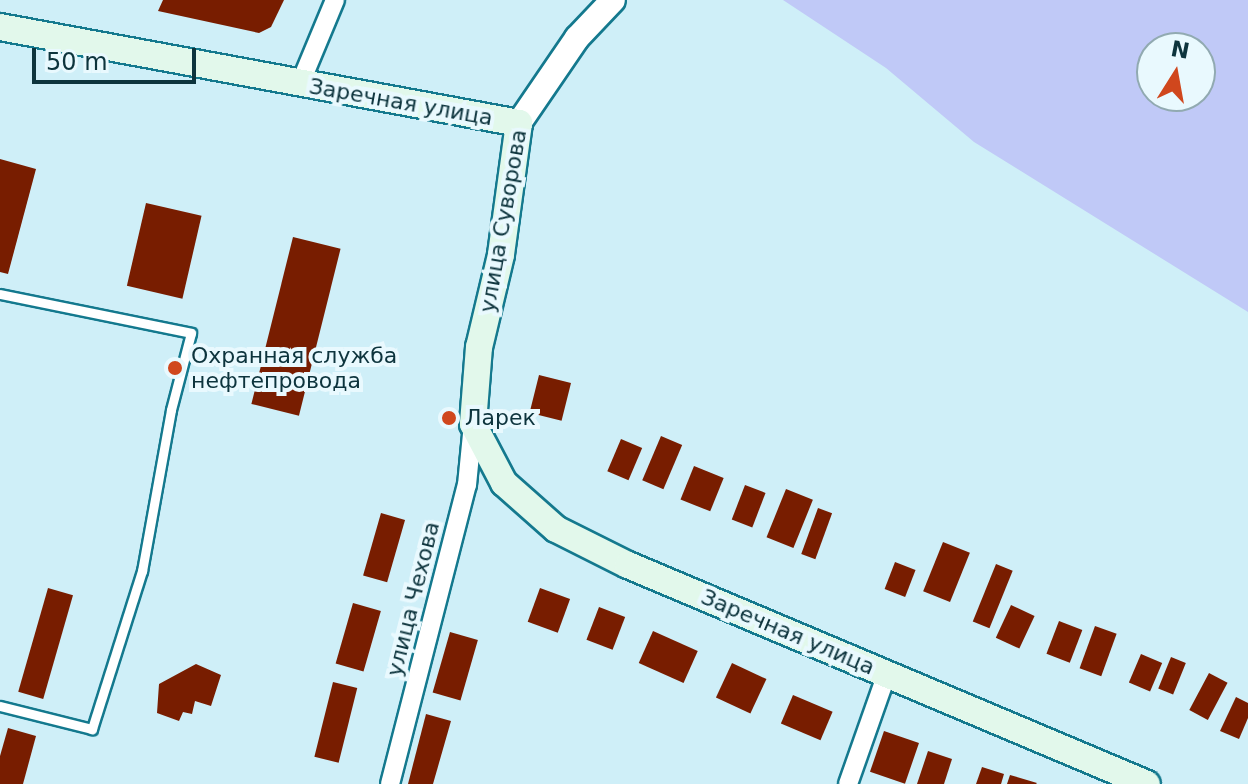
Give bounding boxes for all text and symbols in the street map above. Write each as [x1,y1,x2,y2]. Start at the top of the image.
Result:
scale bar [36,32,200,82]
north arrow [1136,32,1216,112]
text: N [1169,36,1192,64]
text: 50 m [46,48,108,76]
street label: Заречная улица [307,73,495,131]
street label: улица Суворова [474,127,532,315]
place label: Охранная служба нефтепровода [191,342,397,394]
marker: Охранная служба нефтепровода [166,359,184,377]
place label: Ларек [465,405,536,431]
marker: Ларек [440,409,458,427]
street label: улица Чехова [381,519,445,679]
street label: Заречная улица [697,584,879,680]

